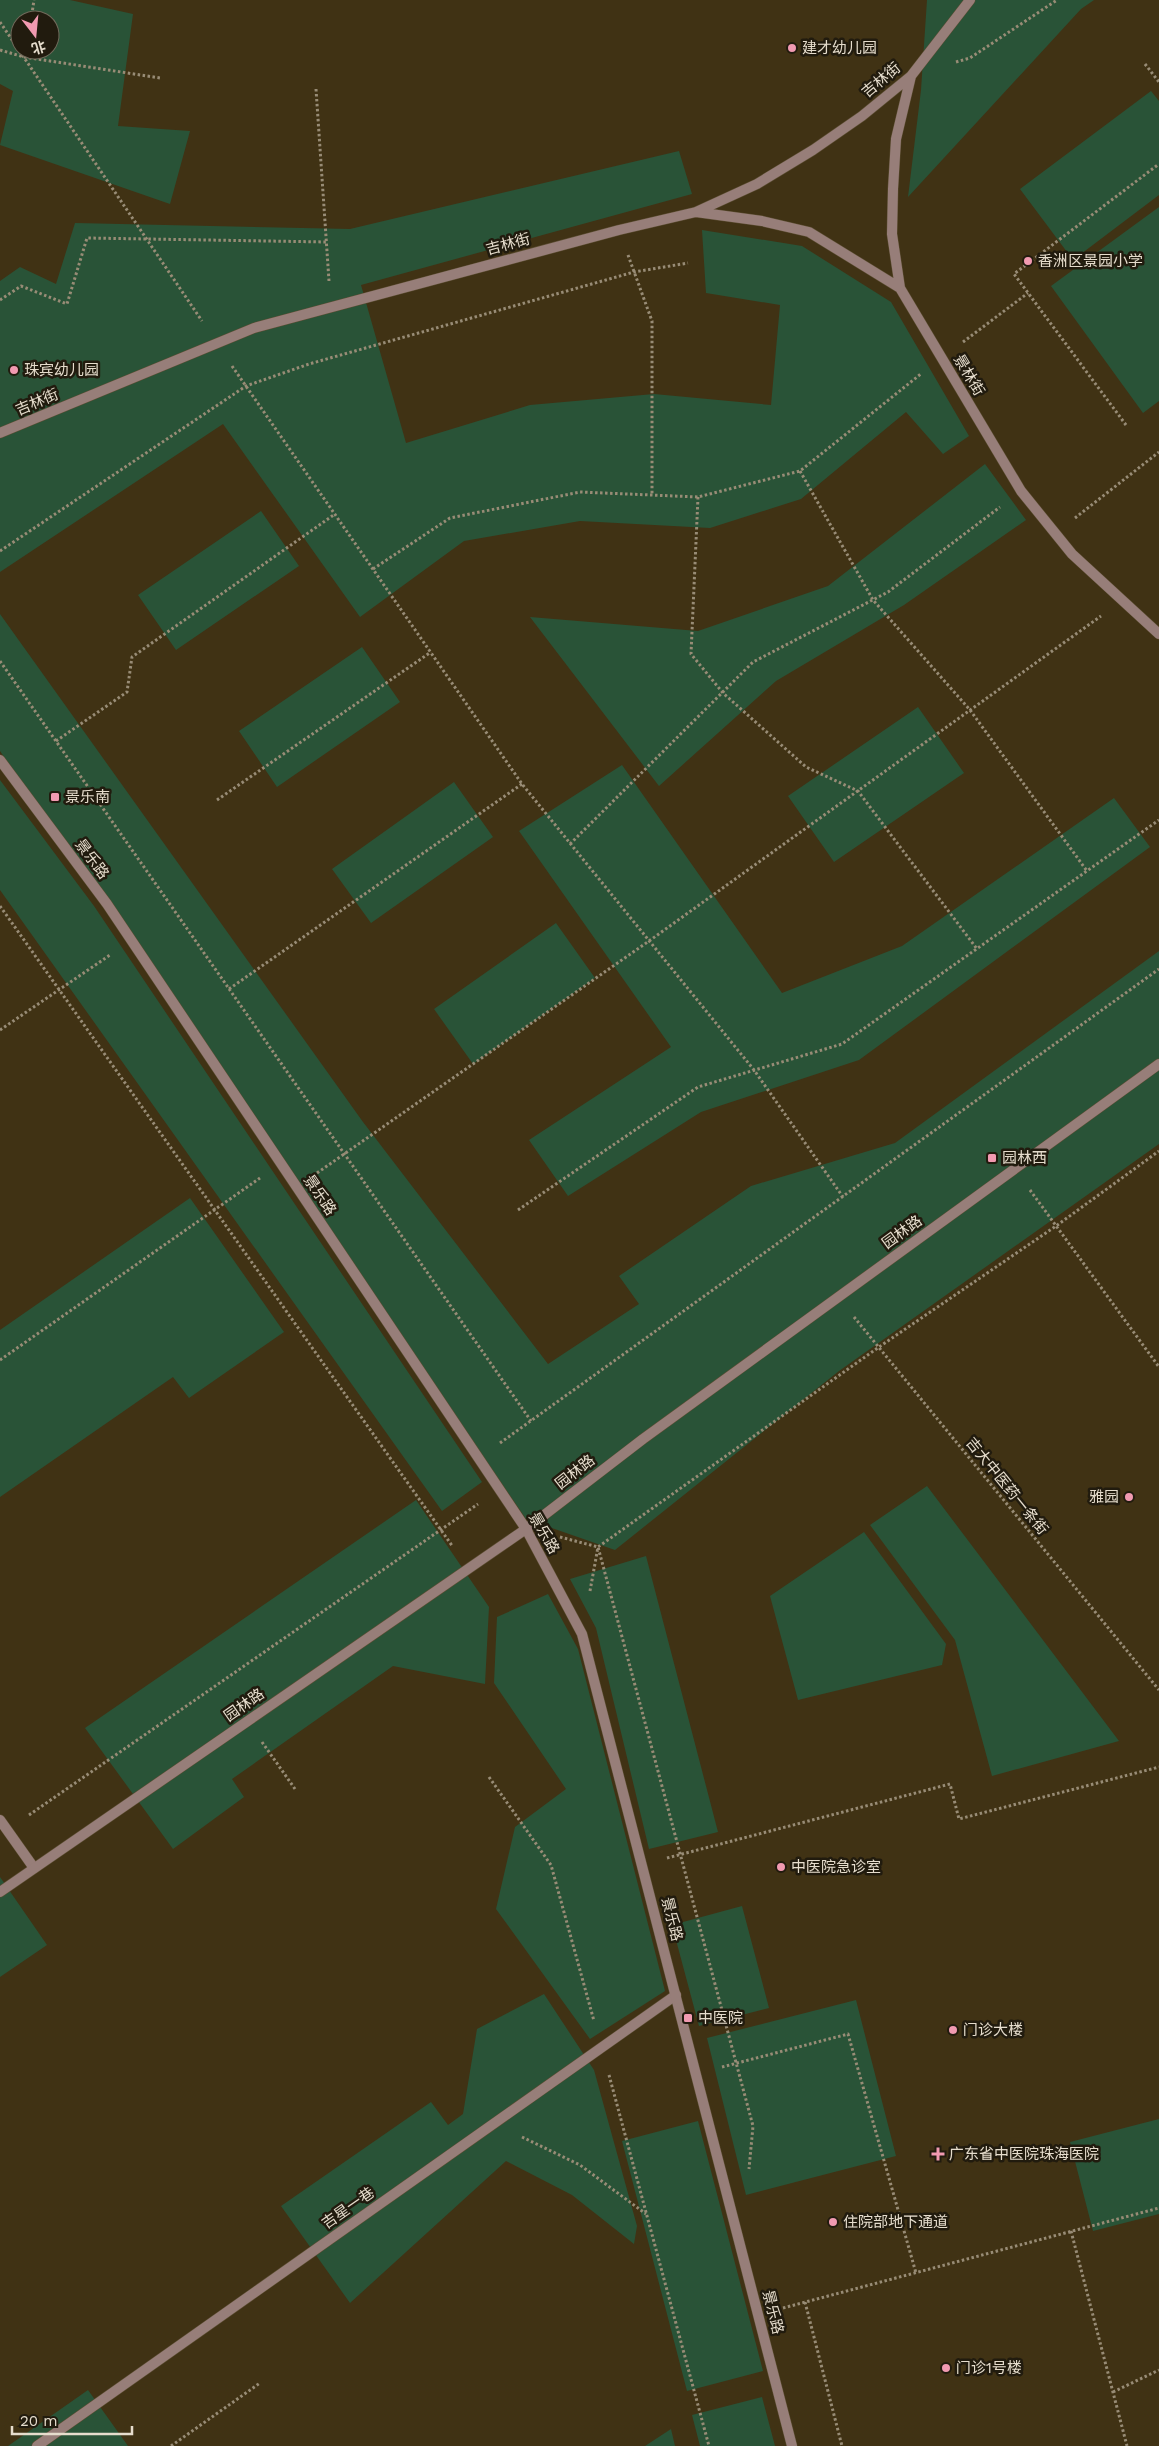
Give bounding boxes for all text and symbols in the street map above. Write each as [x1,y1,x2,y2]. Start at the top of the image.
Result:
north arrow [10,10,60,60]
text: 北 [30,38,48,57]
place label: 建才幼儿园 [802,39,877,57]
marker: 建才幼儿园 [786,42,798,54]
street label: 吉林街 [858,59,904,101]
street label: 吉林街 [484,229,532,259]
place label: 香洲区景园小学 [1038,252,1143,270]
marker: 香洲区景园小学 [1022,255,1034,267]
street label: 景林街 [950,351,988,399]
place label: 珠宾幼儿园 [24,361,99,379]
marker: 珠宾幼儿园 [8,364,20,376]
street label: 吉林街 [13,385,61,419]
place label: 景乐南 [65,788,110,806]
marker: 景乐南 [49,791,61,803]
street label: 景乐路 [71,836,113,882]
place label: 园林西 [1002,1149,1047,1167]
marker: 园林西 [986,1152,998,1164]
street label: 景乐路 [300,1171,340,1219]
street label: 园林路 [879,1211,925,1253]
street label: 吉大中医药一条街 [962,1434,1052,1538]
street label: 园林路 [552,1451,598,1493]
place label: 雅园 [1089,1488,1119,1506]
marker: 雅园 [1123,1491,1135,1503]
street label: 景乐路 [525,1509,563,1557]
street label: 园林路 [220,1685,268,1725]
place label: 中医院急诊室 [791,1858,881,1876]
marker: 中医院急诊室 [775,1861,787,1873]
street label: 景乐路 [658,1895,686,1943]
place label: 中医院 [698,2009,743,2027]
marker: 中医院 [682,2012,694,2024]
place label: 门诊大楼 [963,2021,1023,2039]
marker: 门诊大楼 [947,2024,959,2036]
place label: 广东省中医院珠海医院 [949,2145,1099,2163]
marker: 广东省中医院珠海医院 [931,2147,945,2161]
street label: 吉星一巷 [318,2183,378,2233]
place label: 住院部地下通道 [843,2213,948,2231]
marker: 住院部地下通道 [827,2216,839,2228]
street label: 景乐路 [759,2288,787,2336]
place label: 门诊1号楼 [956,2359,1022,2377]
marker: 门诊1号楼 [940,2362,952,2374]
scale bar [12,2404,132,2436]
text: 20 m [20,2412,58,2430]

